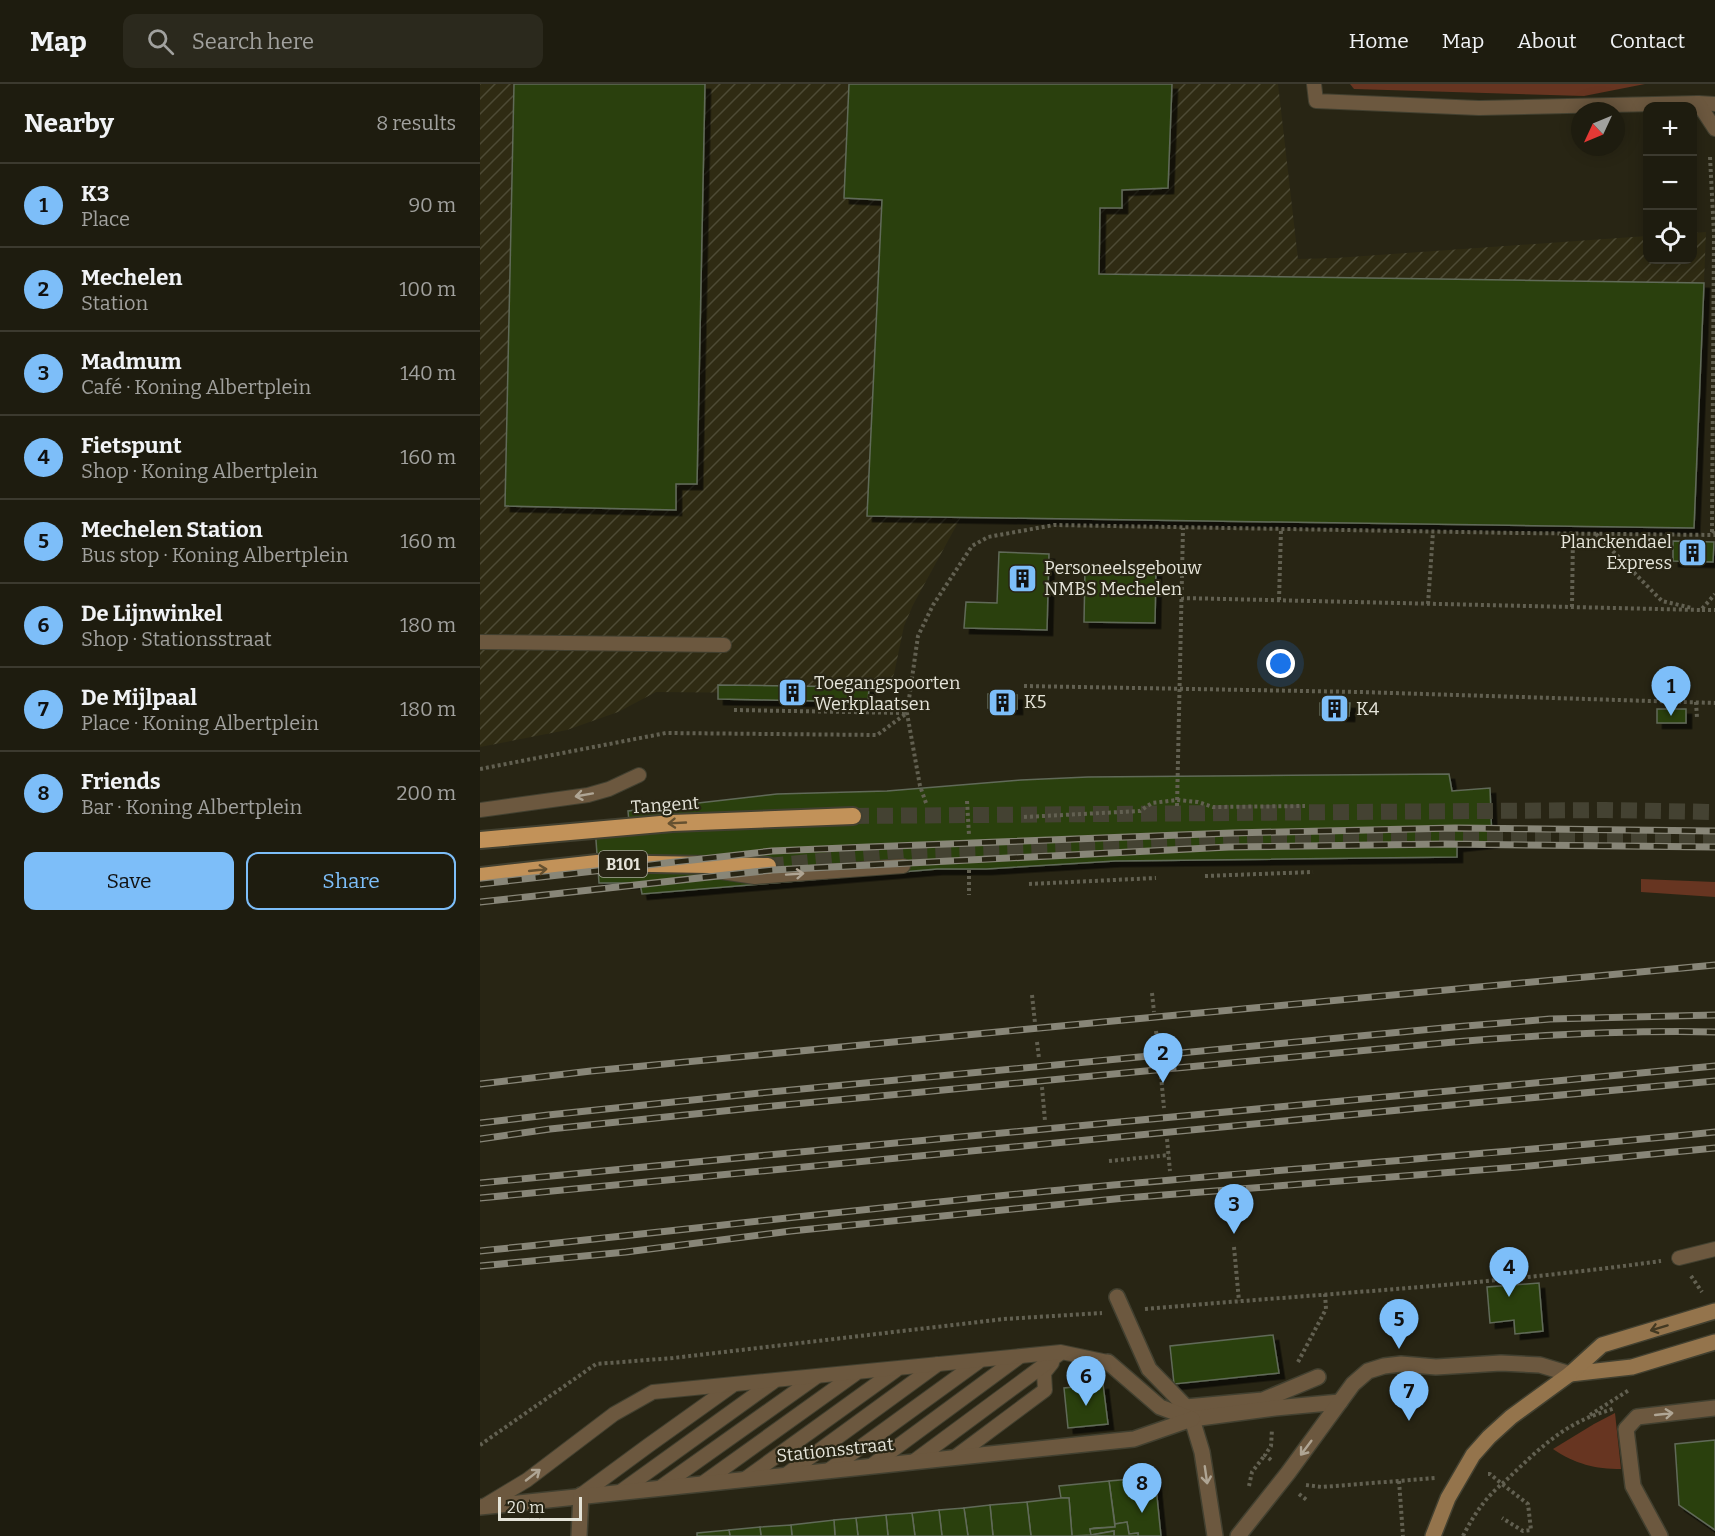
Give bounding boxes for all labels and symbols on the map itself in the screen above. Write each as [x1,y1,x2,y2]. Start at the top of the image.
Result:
north arrow [1571,102,1625,156]
place label: Planckendael Express [1560,531,1672,574]
building icon: Planckendael Express [1677,536,1709,568]
place label: Personeelsgebouw NMBS Mechelen [1044,557,1202,600]
building icon: Personeelsgebouw NMBS Mechelen [1007,562,1039,594]
your location [1266,649,1295,678]
pin: 1 [1652,666,1690,716]
place label: Toegangspoorten Werkplaatsen [814,672,961,715]
building icon: Toegangspoorten Werkplaatsen [777,677,809,709]
building icon: K5 [987,686,1019,718]
place label: K5 [1024,691,1046,713]
building icon: K4 [1319,693,1351,725]
place label: K4 [1356,698,1380,720]
one-way arrow [575,790,594,801]
street label: Tangent [630,792,700,818]
one-way arrow [667,818,687,829]
road number: B101 [599,851,647,877]
one-way arrow [528,864,548,875]
one-way arrow [785,868,805,879]
pin: 2 [1144,1034,1182,1083]
pin: 3 [1214,1184,1254,1234]
pin: 4 [1490,1248,1528,1297]
pin: 5 [1380,1300,1418,1349]
one-way arrow [1650,1323,1669,1334]
pin: 6 [1066,1356,1106,1406]
pin: 7 [1390,1372,1428,1421]
one-way arrow [1653,1408,1673,1419]
street label: Stationsstraat [775,1433,895,1467]
one-way arrow [1300,1440,1313,1456]
pin: 8 [1122,1464,1162,1513]
one-way arrow [1200,1465,1211,1485]
one-way arrow [525,1468,541,1481]
scale bar [498,1494,582,1522]

